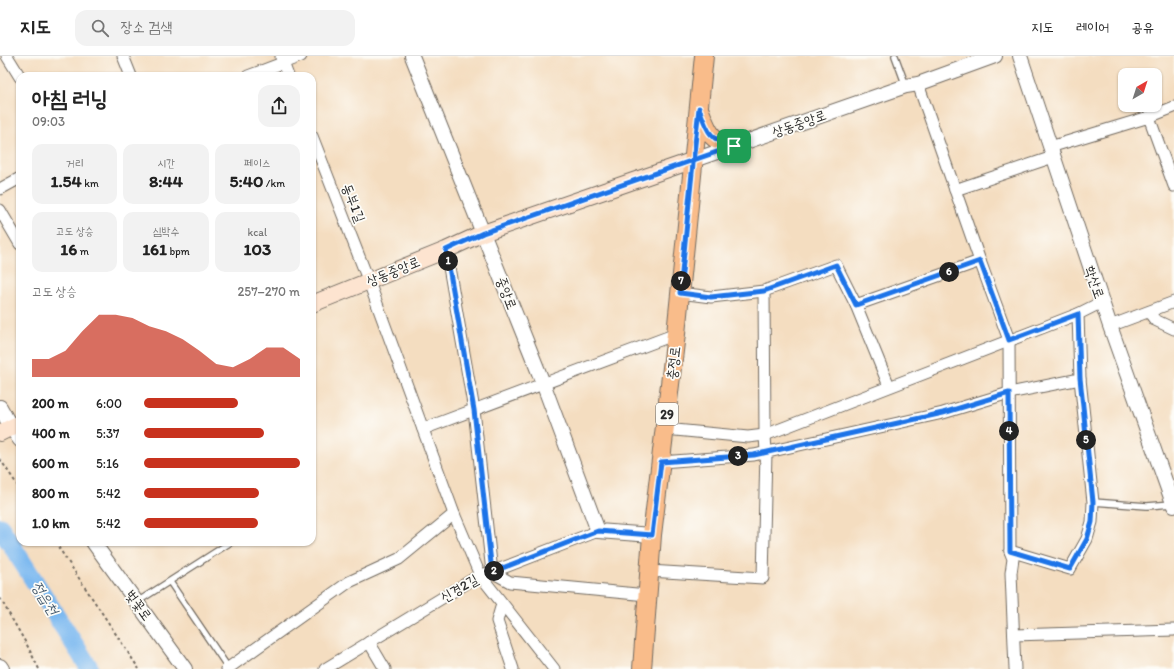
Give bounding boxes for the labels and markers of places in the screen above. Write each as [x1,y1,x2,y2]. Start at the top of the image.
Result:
pin [717,129,751,163]
pin: 1 [438,251,458,271]
pin: 6 [939,262,959,282]
pin: 7 [671,271,691,291]
pin: 4 [999,421,1019,441]
pin: 5 [1076,430,1096,450]
pin: 3 [728,446,748,466]
pin: 2 [484,561,504,581]

